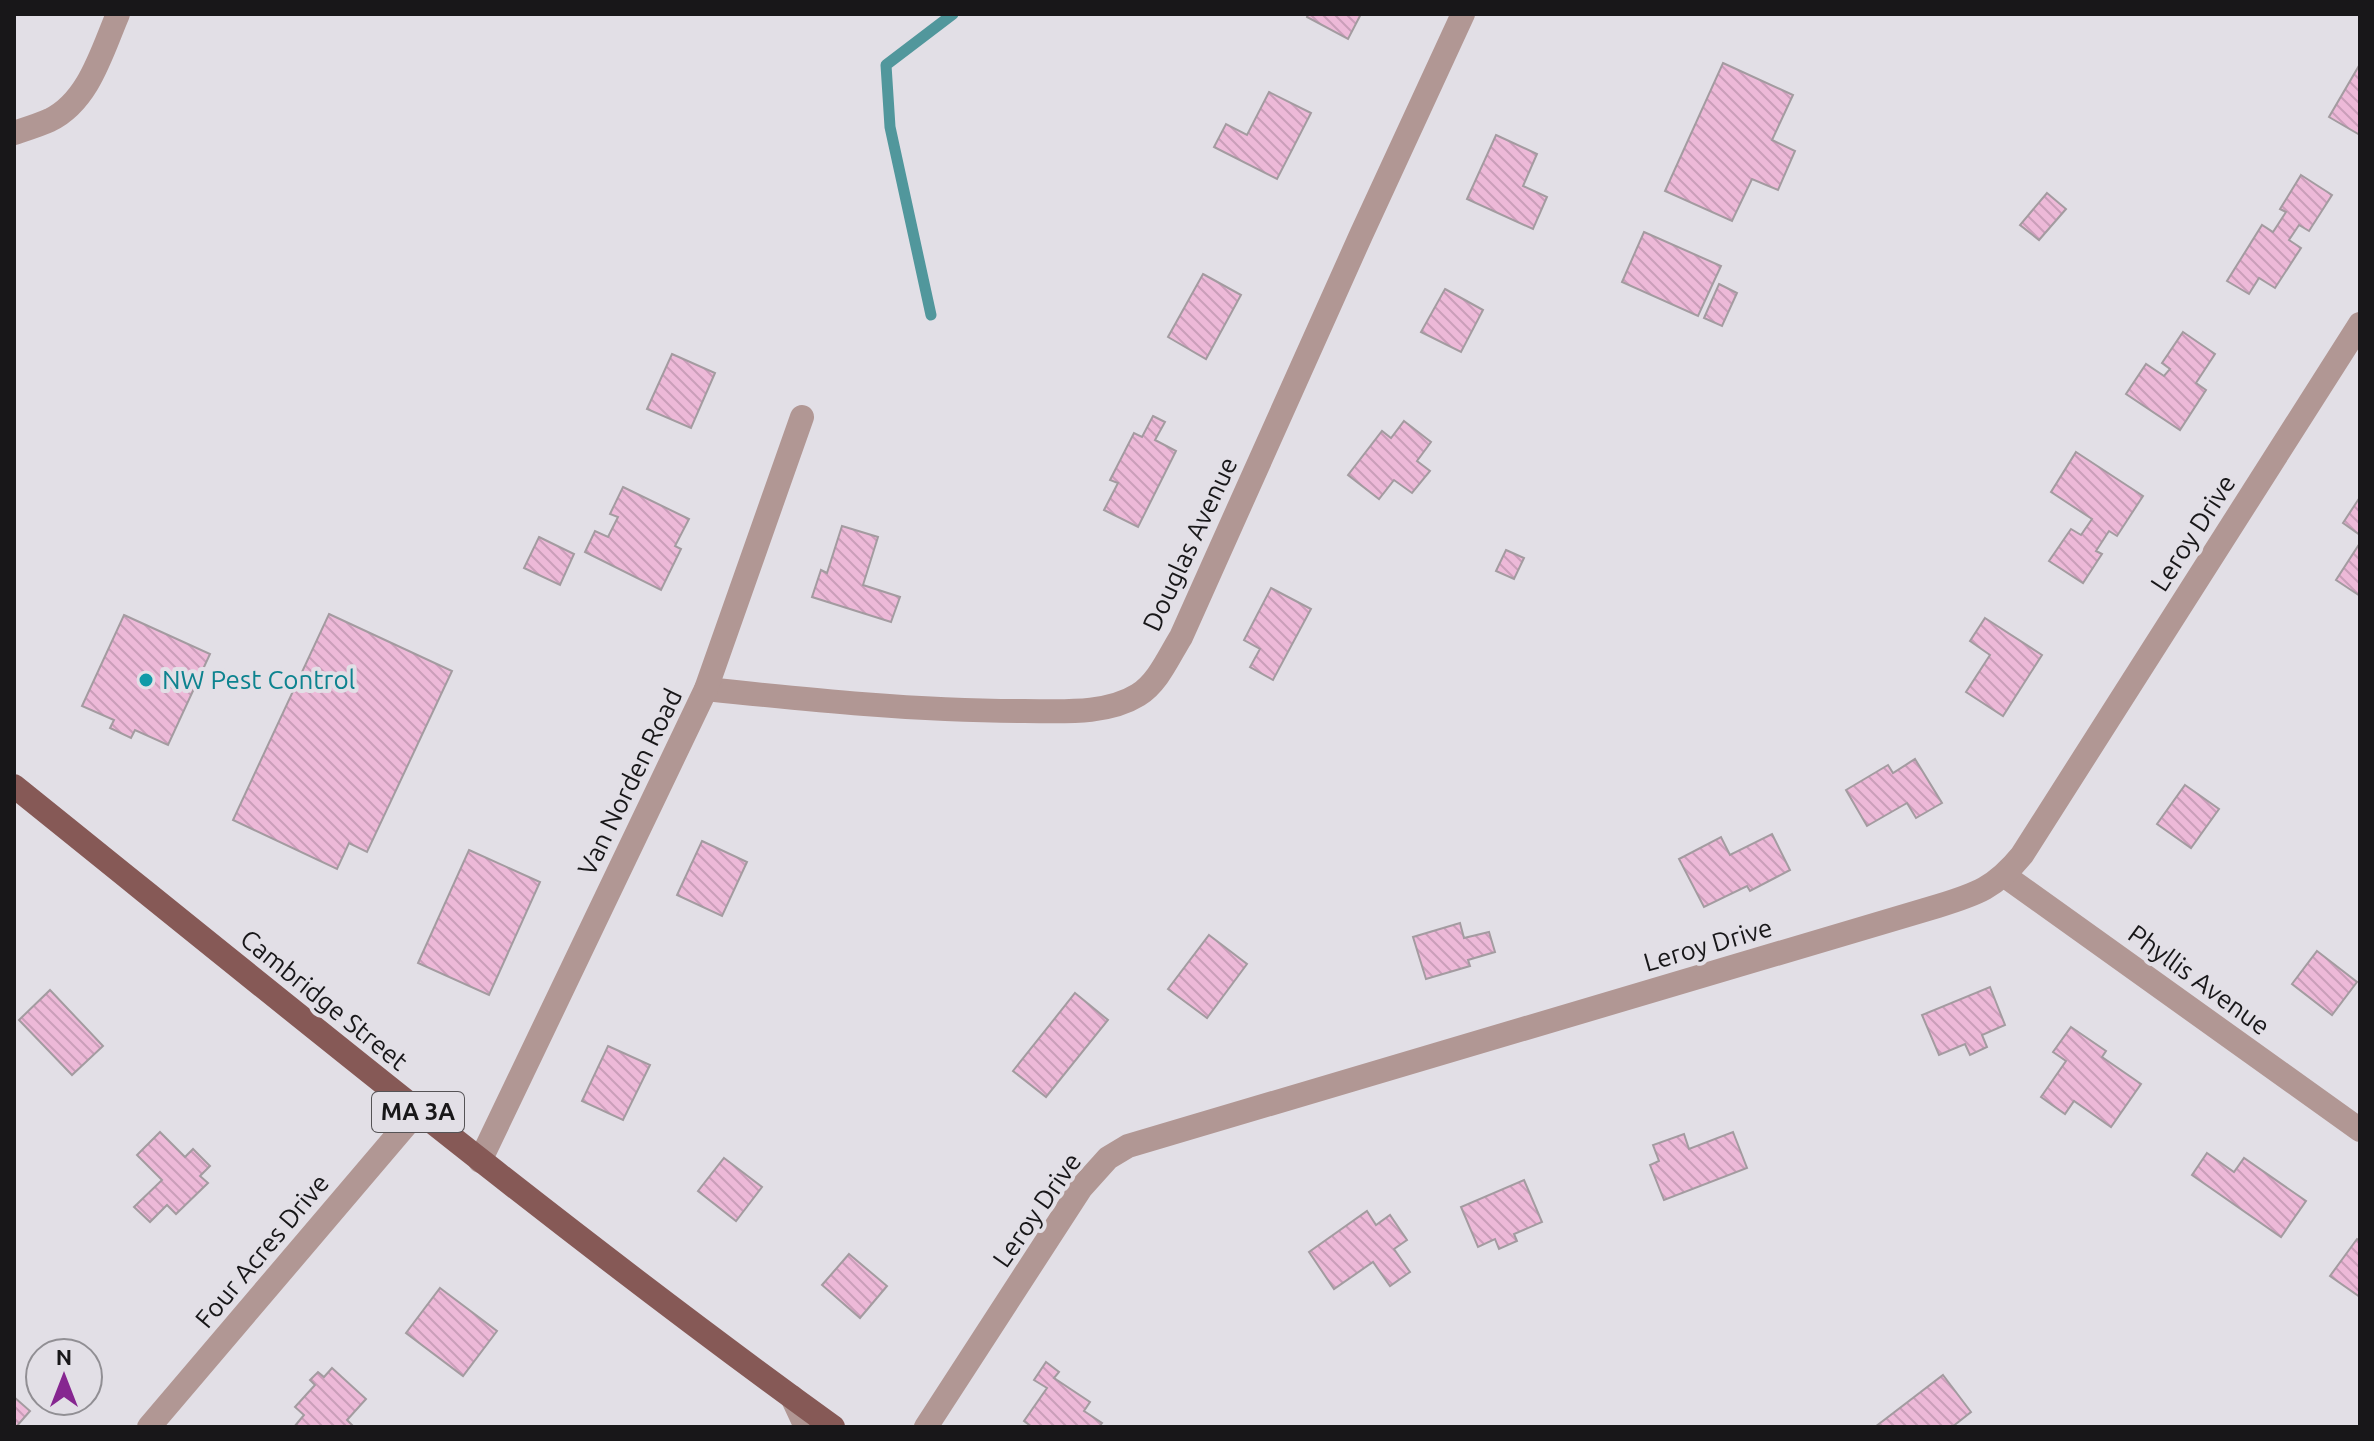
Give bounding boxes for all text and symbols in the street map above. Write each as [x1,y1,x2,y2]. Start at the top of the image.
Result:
street label: Douglas Avenue [1137,452,1243,635]
street label: Leroy Drive [2144,469,2241,596]
place label: NW Pest Control [162,665,356,694]
marker: NW Pest Control [137,671,155,689]
street label: Van Norden Road [572,684,687,880]
street label: Leroy Drive [1640,912,1776,977]
street label: Phyllis Avenue [2123,919,2276,1041]
street label: Cambridge Street [235,923,414,1076]
road number: MA 3A [372,1092,464,1132]
street label: Leroy Drive [987,1147,1086,1272]
street label: Four Acres Drive [189,1168,334,1333]
north arrow [24,1337,104,1417]
text: N [56,1344,72,1369]

